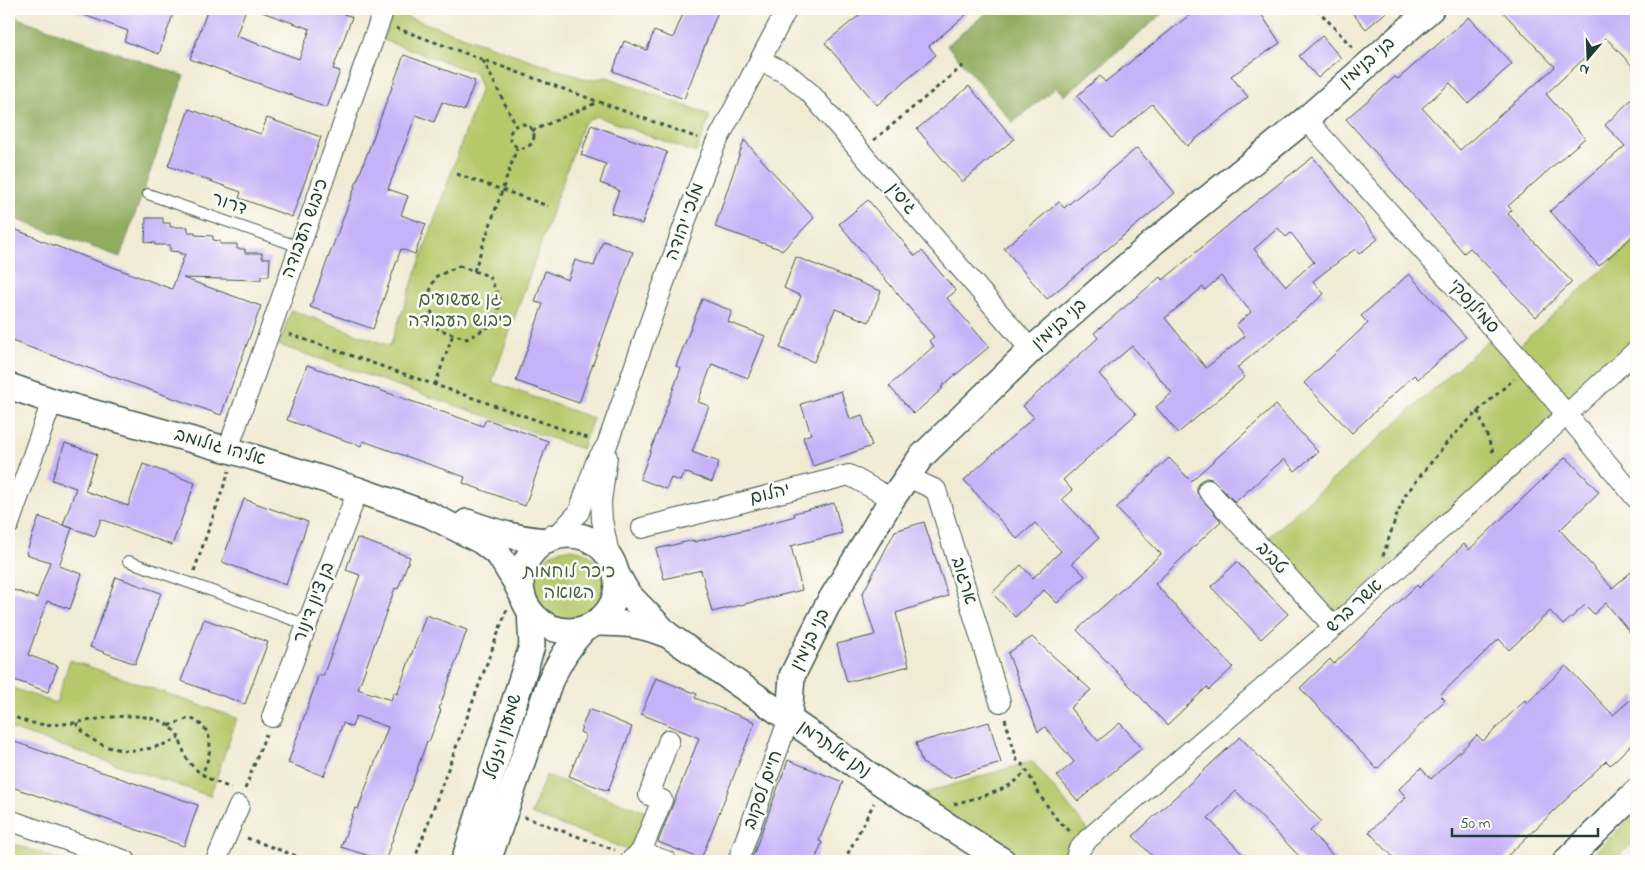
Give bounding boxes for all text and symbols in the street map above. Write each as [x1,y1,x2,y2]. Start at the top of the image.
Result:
street label: בני בנימין [1335,32,1401,94]
north arrow [1562,32,1612,82]
text: N [1576,57,1592,80]
street label: כיבוש העבודה [276,176,336,282]
street label: גיסין [880,177,922,221]
street label: מלכי יהודה [660,179,712,265]
street label: דרור [208,187,250,223]
street label: סמילנסקי [1441,274,1505,340]
park label: גן שעשועים כיבוש העבודה [408,288,512,335]
street label: בני בנימין [1027,293,1093,357]
street label: אליהו גולומב [171,423,269,473]
street label: יהלום [747,477,793,513]
street label: טביב [1249,537,1293,581]
street label: ארגוב [943,554,983,608]
street label: בן ציון דינור [288,559,342,647]
park label: כיכר לוחמות השואה [522,560,615,607]
street label: אשר ברש [1321,574,1389,640]
street label: בני בנימין [785,605,837,675]
street label: שמעון ויזנטל [479,690,530,783]
street label: נתן אלתרמן [792,715,876,785]
street label: חיים לסקוב [738,747,790,833]
scale bar [1452,805,1599,837]
text: 50 m [1460,813,1491,835]

